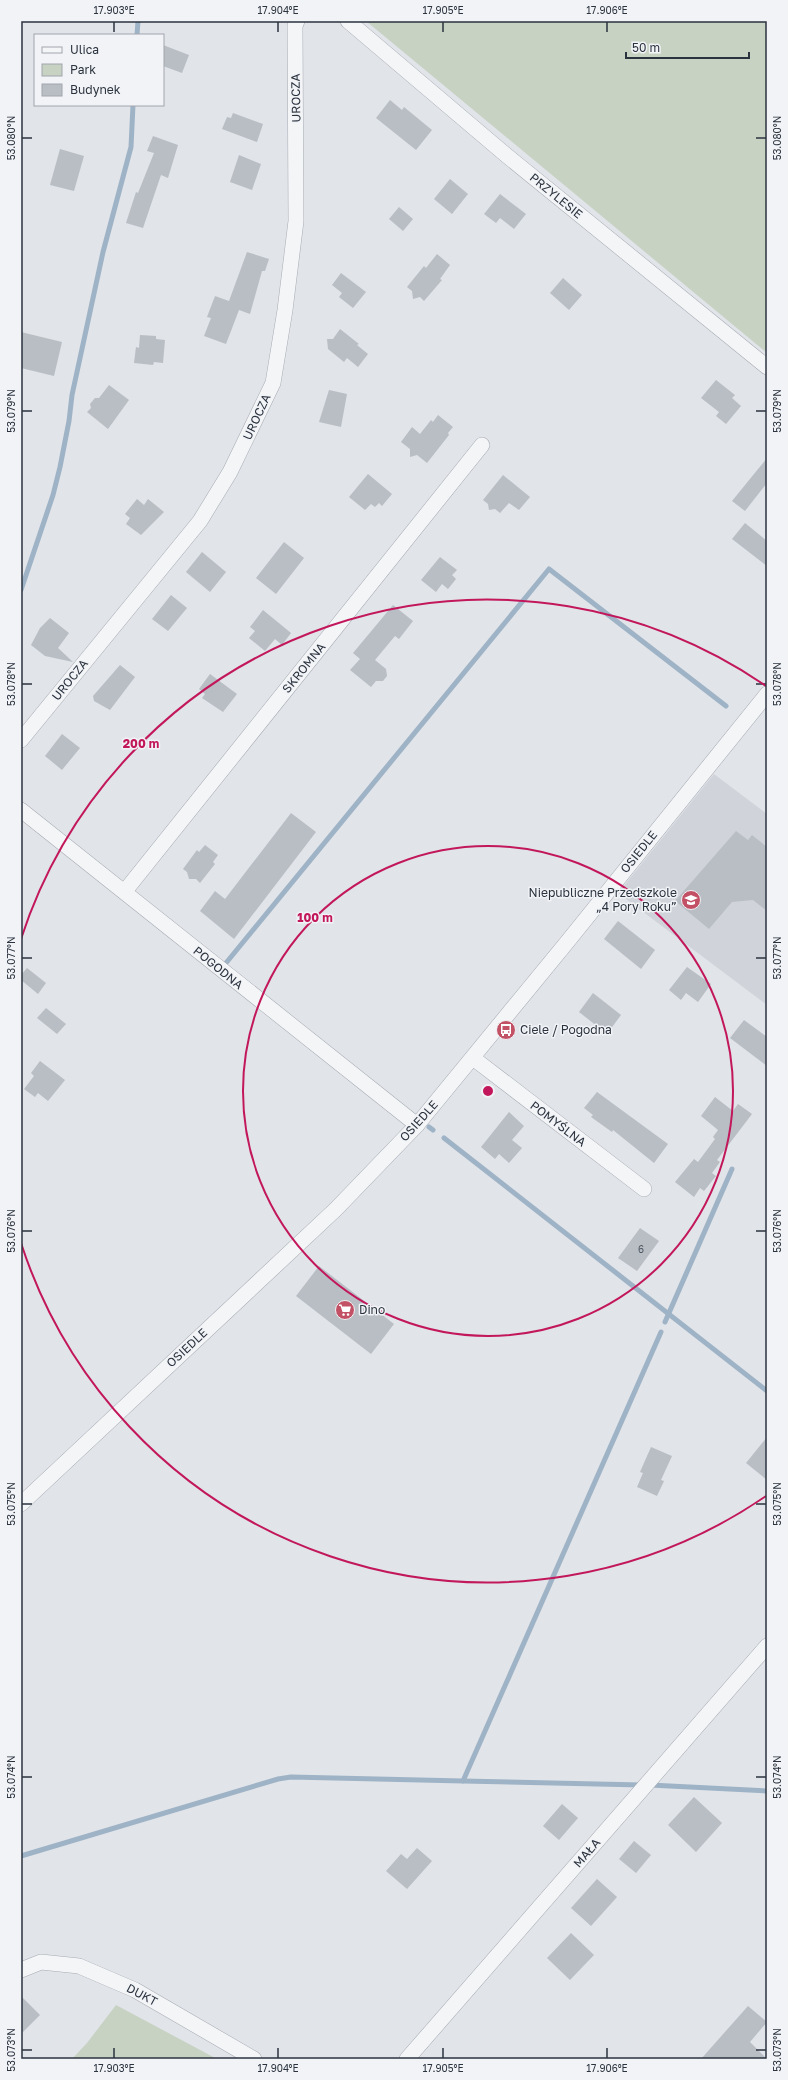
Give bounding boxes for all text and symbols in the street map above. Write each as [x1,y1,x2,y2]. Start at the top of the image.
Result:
text: 17.903°E [93,4,135,16]
text: 17.904°E [258,4,299,16]
text: 17.905°E [422,4,464,16]
text: 17.906°E [586,4,628,16]
legend [34,34,164,106]
scale bar [626,34,749,60]
text: 50 m [632,40,660,55]
text: Ulica [70,42,99,57]
text: Park [70,62,96,77]
street label: UROCZA [288,73,303,123]
text: Budynek [70,82,121,97]
text: 53.080°N [5,116,17,160]
text: 53.080°N [771,116,783,160]
street label: PRZYLESIE [527,170,586,222]
text: 53.079°N [5,389,17,433]
text: 53.079°N [771,389,783,433]
street label: UROCZA [239,391,274,442]
street label: SKROMNA [279,639,328,696]
street label: UROCZA [48,656,91,703]
text: 53.078°N [5,662,17,706]
text: 53.078°N [771,662,783,706]
text: 200 m [123,736,159,751]
street label: OSIEDLE [617,827,660,876]
place label: Niepubliczne Przedszkole „4 Pory Roku” [529,885,677,914]
school or university icon: Niepubliczne Przedszkole „4 Pory Roku” [680,889,702,911]
text: 100 m [297,910,333,925]
text: 53.077°N [5,937,17,979]
text: 53.077°N [771,937,783,979]
street label: POGODNA [190,943,246,992]
bus stop icon: Ciele / Pogodna [495,1019,517,1041]
place label: Ciele / Pogodna [520,1022,612,1037]
centre of rings [481,1084,495,1098]
street label: OSIEDLE [396,1097,441,1144]
street label: POMYŚLNA [527,1098,589,1150]
text: 53.076°N [5,1209,17,1253]
text: 53.076°N [771,1209,783,1253]
house number: 6 [638,1243,644,1255]
supermarket icon: Dino [334,1299,356,1321]
place label: Dino [359,1302,385,1317]
street label: OSIEDLE [163,1325,210,1370]
text: 53.075°N [5,1482,17,1526]
text: 53.075°N [771,1482,783,1526]
text: 53.074°N [5,1755,17,1799]
text: 53.074°N [771,1755,783,1799]
street label: MAŁA [570,1835,603,1870]
street label: DUKT [124,1980,161,2009]
text: 53.073°N [5,2028,17,2072]
text: 53.073°N [771,2028,783,2072]
text: 17.903°E [93,2062,135,2074]
text: 17.904°E [258,2062,299,2074]
text: 17.905°E [422,2062,464,2074]
text: 17.906°E [586,2062,628,2074]

